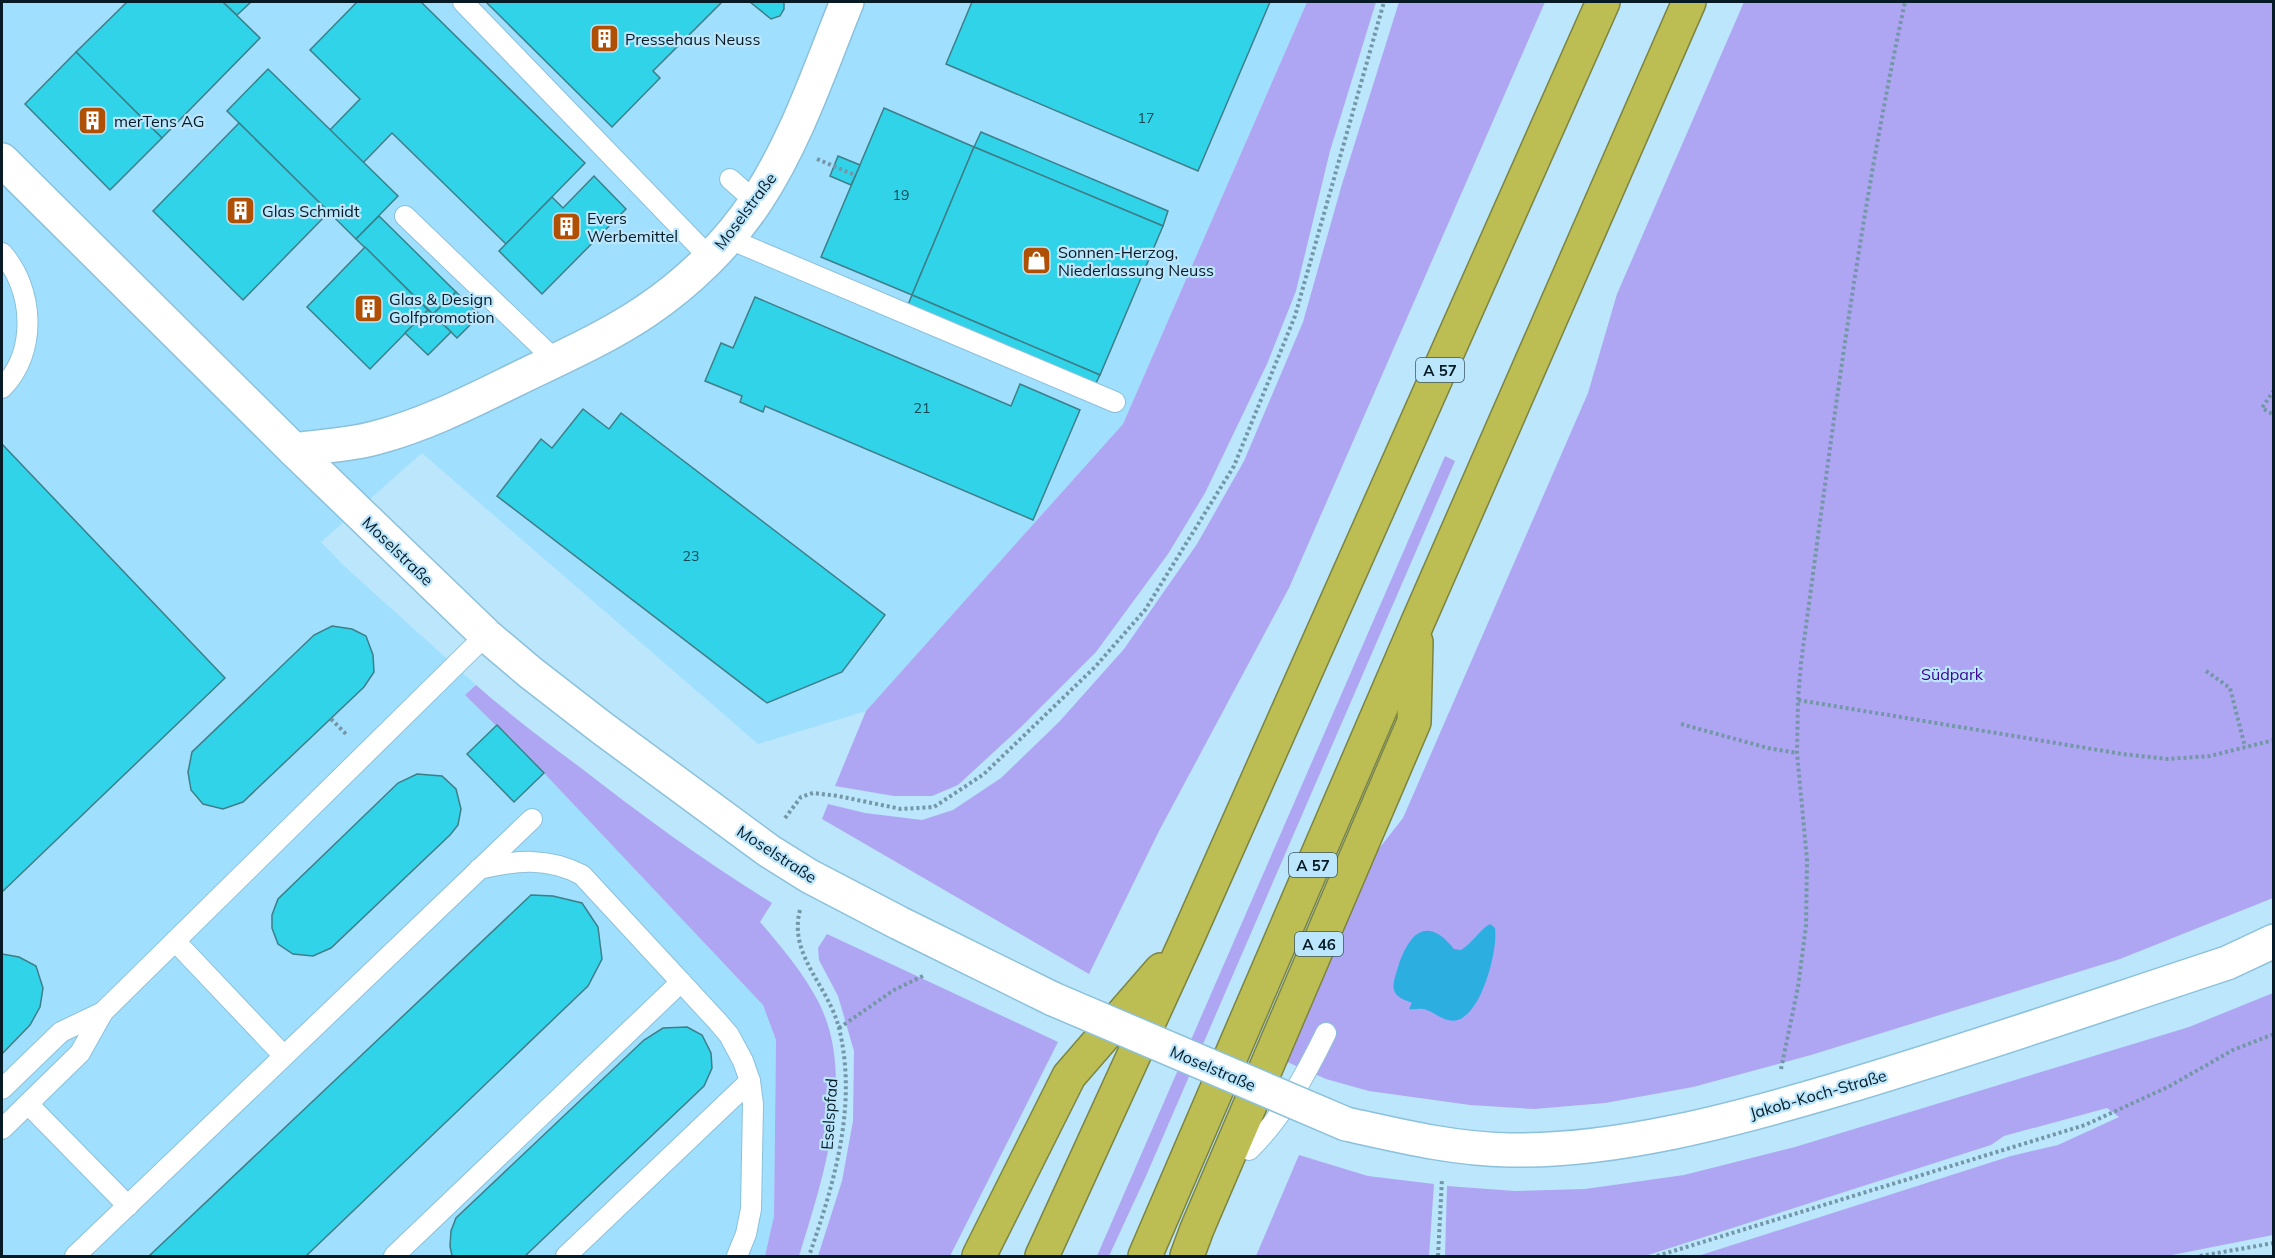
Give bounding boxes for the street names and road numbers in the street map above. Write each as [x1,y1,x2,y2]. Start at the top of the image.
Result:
street label: Moselstraße [710,169,780,253]
road number: A 57 [1416,358,1464,382]
street label: Moselstraße [358,512,438,590]
street label: Moselstraße [733,821,821,887]
road number: A 57 [1289,853,1337,877]
road number: A 46 [1295,932,1343,956]
street label: Moselstraße [1167,1041,1259,1095]
street label: Jakob-Koch-Straße [1747,1065,1889,1123]
street label: Eselspfad [817,1078,841,1150]

